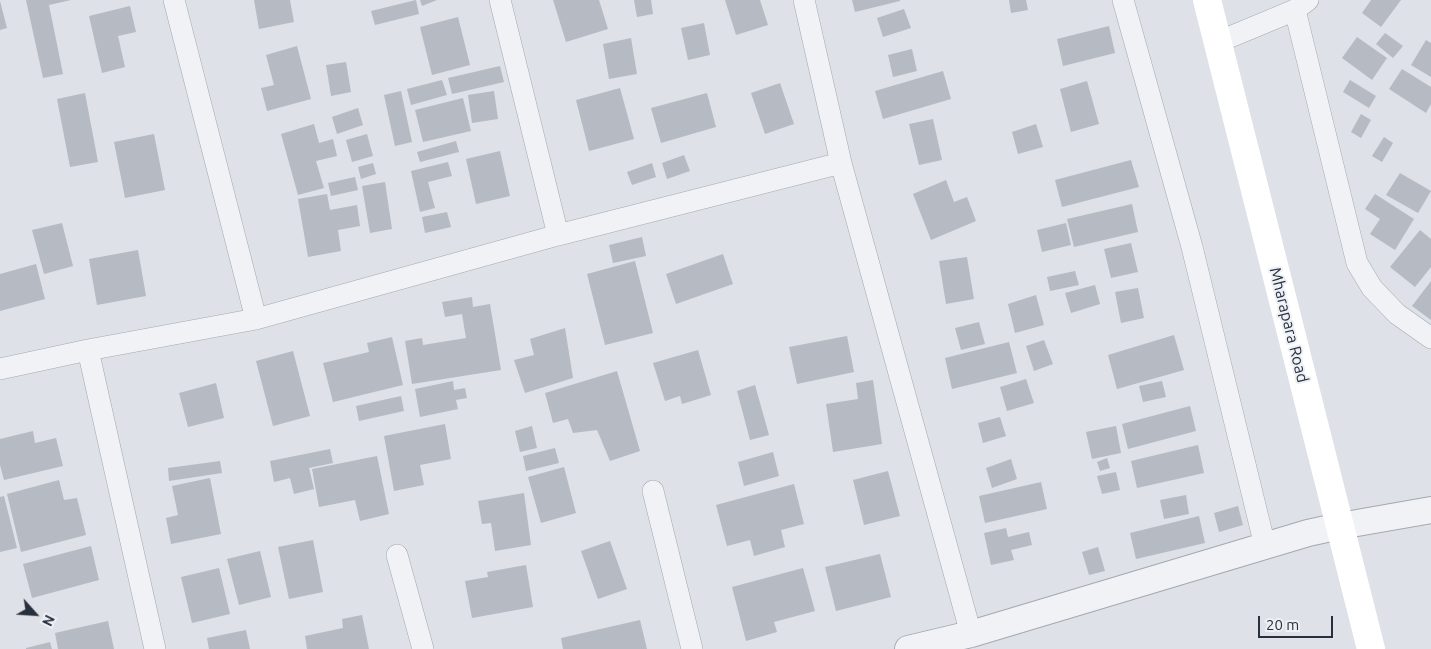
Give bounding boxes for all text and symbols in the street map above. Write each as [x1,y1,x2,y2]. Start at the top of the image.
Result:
street label: Mharapara Road [1265,265,1313,385]
north arrow [10,589,60,639]
scale bar [1261,606,1336,638]
text: N [39,612,58,629]
text: 20 m [1266,616,1299,633]

